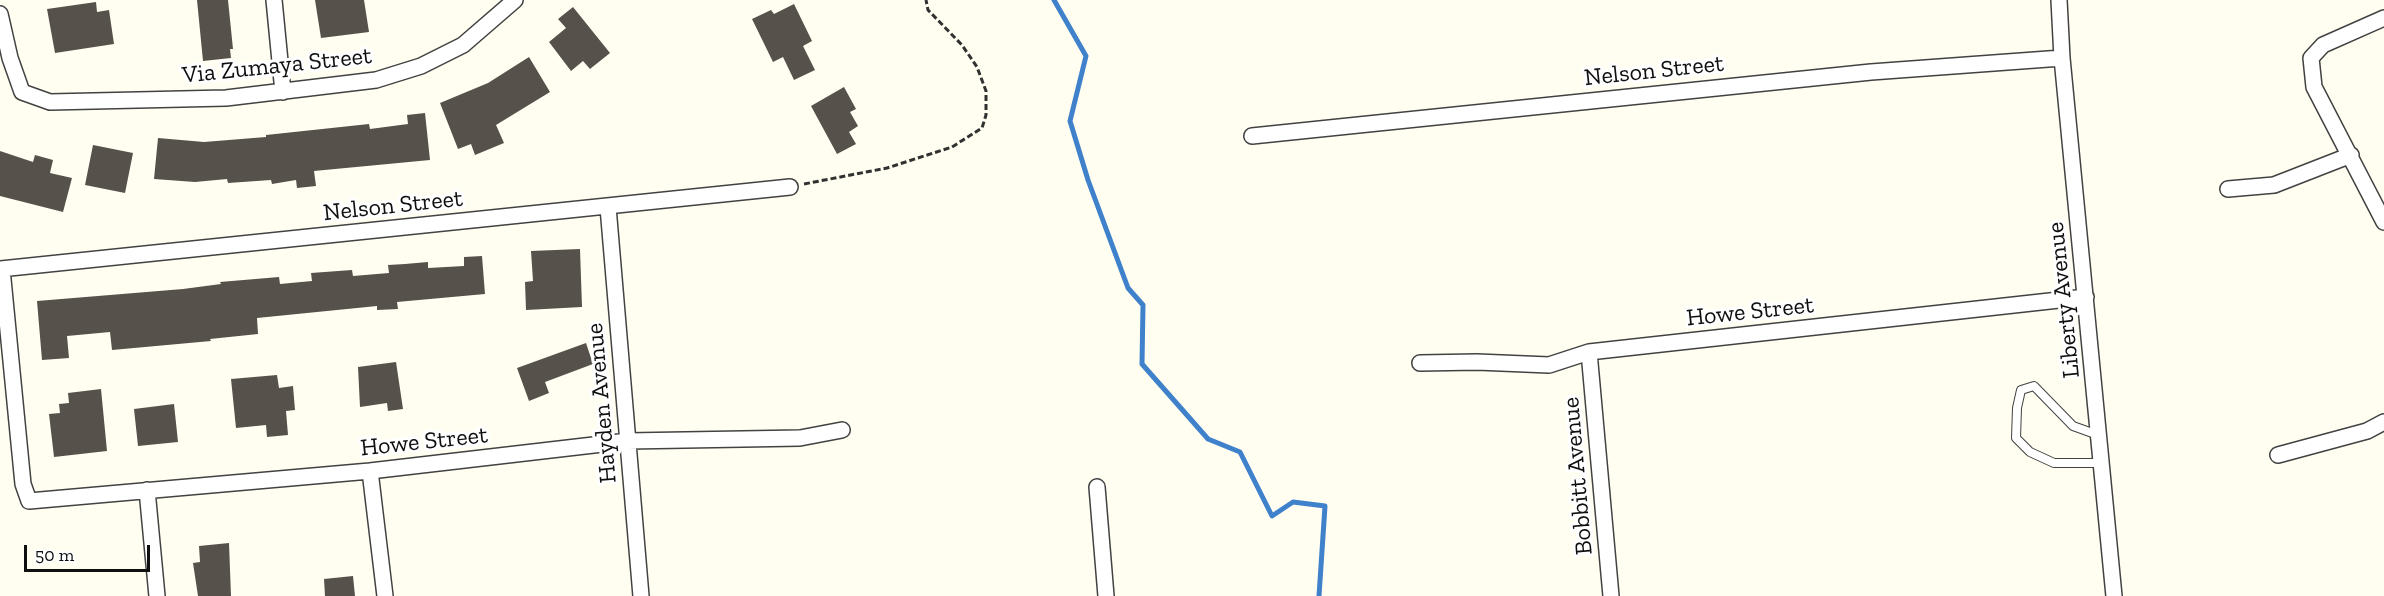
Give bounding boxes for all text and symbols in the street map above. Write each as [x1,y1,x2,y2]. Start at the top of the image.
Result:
street label: Via Zumaya Street [181,42,373,90]
street label: Nelson Street [1583,49,1725,93]
street label: Nelson Street [322,184,464,228]
street label: Liberty Avenue [2041,221,2087,379]
street label: Howe Street [1685,291,1815,333]
street label: Hayden Avenue [581,322,623,484]
street label: Bobbitt Avenue [1557,396,1599,556]
street label: Howe Street [359,421,489,463]
scale bar [27,533,153,571]
text: 50 m [35,544,74,566]

